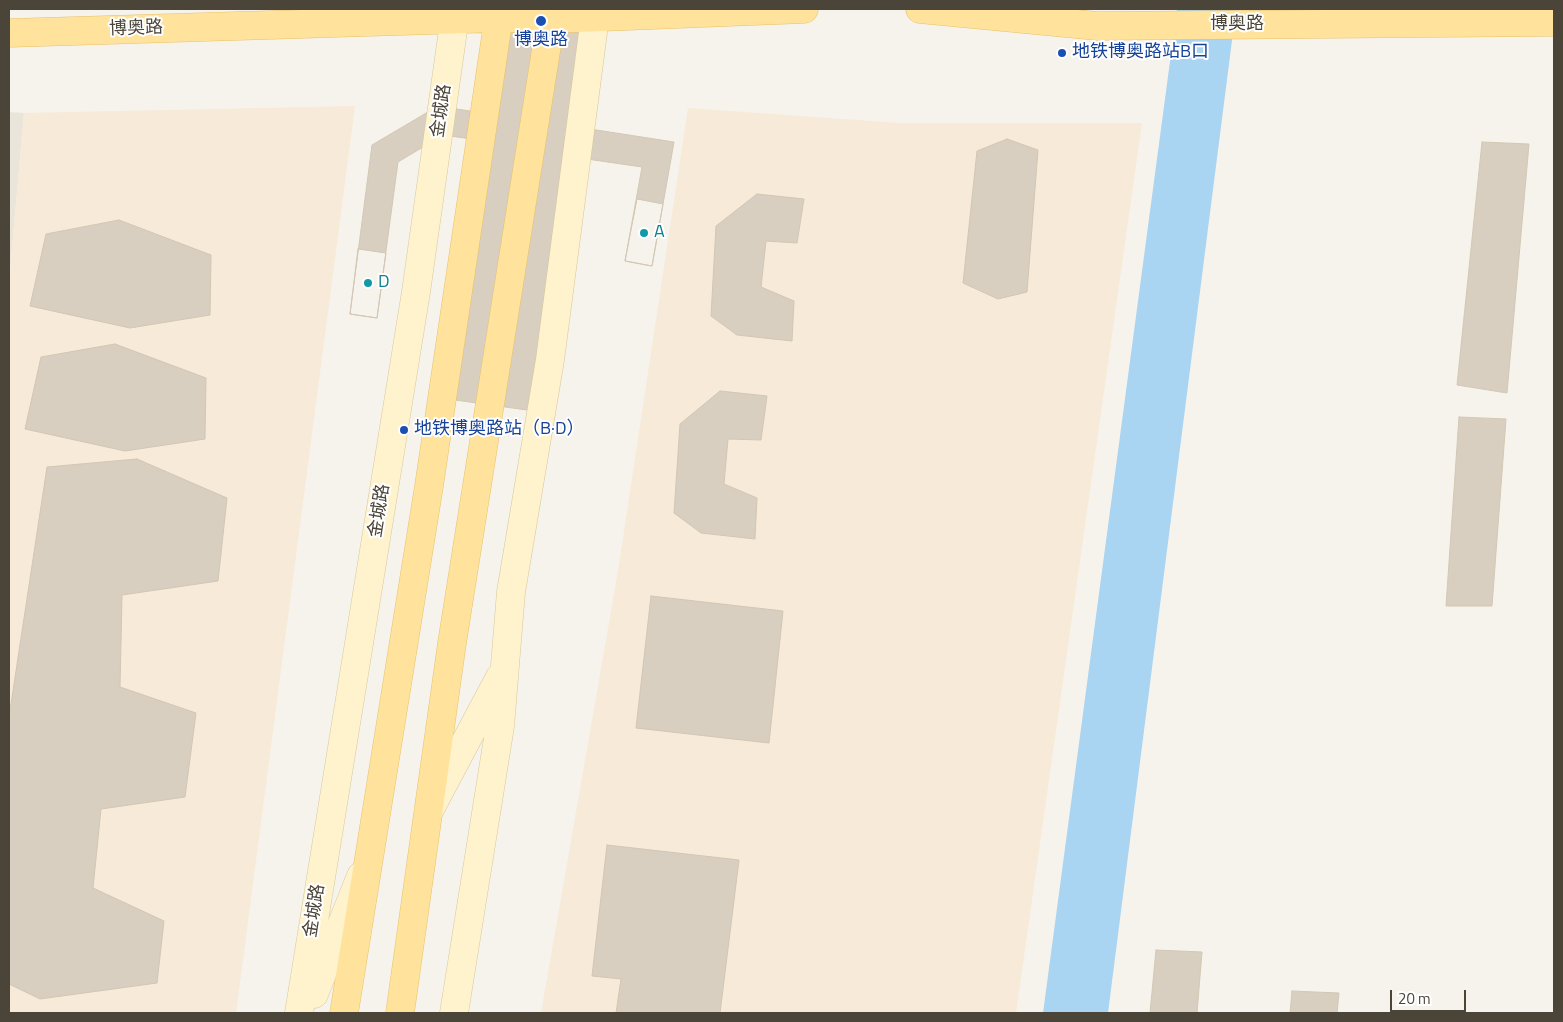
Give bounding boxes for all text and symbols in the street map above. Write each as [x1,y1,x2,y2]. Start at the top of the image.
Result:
marker: 博奥路 [534,14,548,28]
street label: 博奥路 [1210,14,1264,36]
street label: 博奥路 [109,17,163,41]
place label: 博奥路 [514,30,568,52]
place label: 地铁博奥路站B口 [1072,42,1209,64]
marker: 地铁博奥路站B口 [1056,47,1068,59]
street label: 金城路 [428,83,456,139]
place label: A [654,222,665,244]
marker: A [638,227,650,239]
place label: D [378,272,390,294]
marker: D [362,277,374,289]
place label: 地铁博奥路站（B·D） [414,419,585,441]
marker: 地铁博奥路站（B·D） [398,424,410,436]
street label: 金城路 [365,483,395,539]
street label: 金城路 [300,883,330,939]
scale bar [1393,980,1469,1012]
text: 20 m [1398,987,1431,1010]

